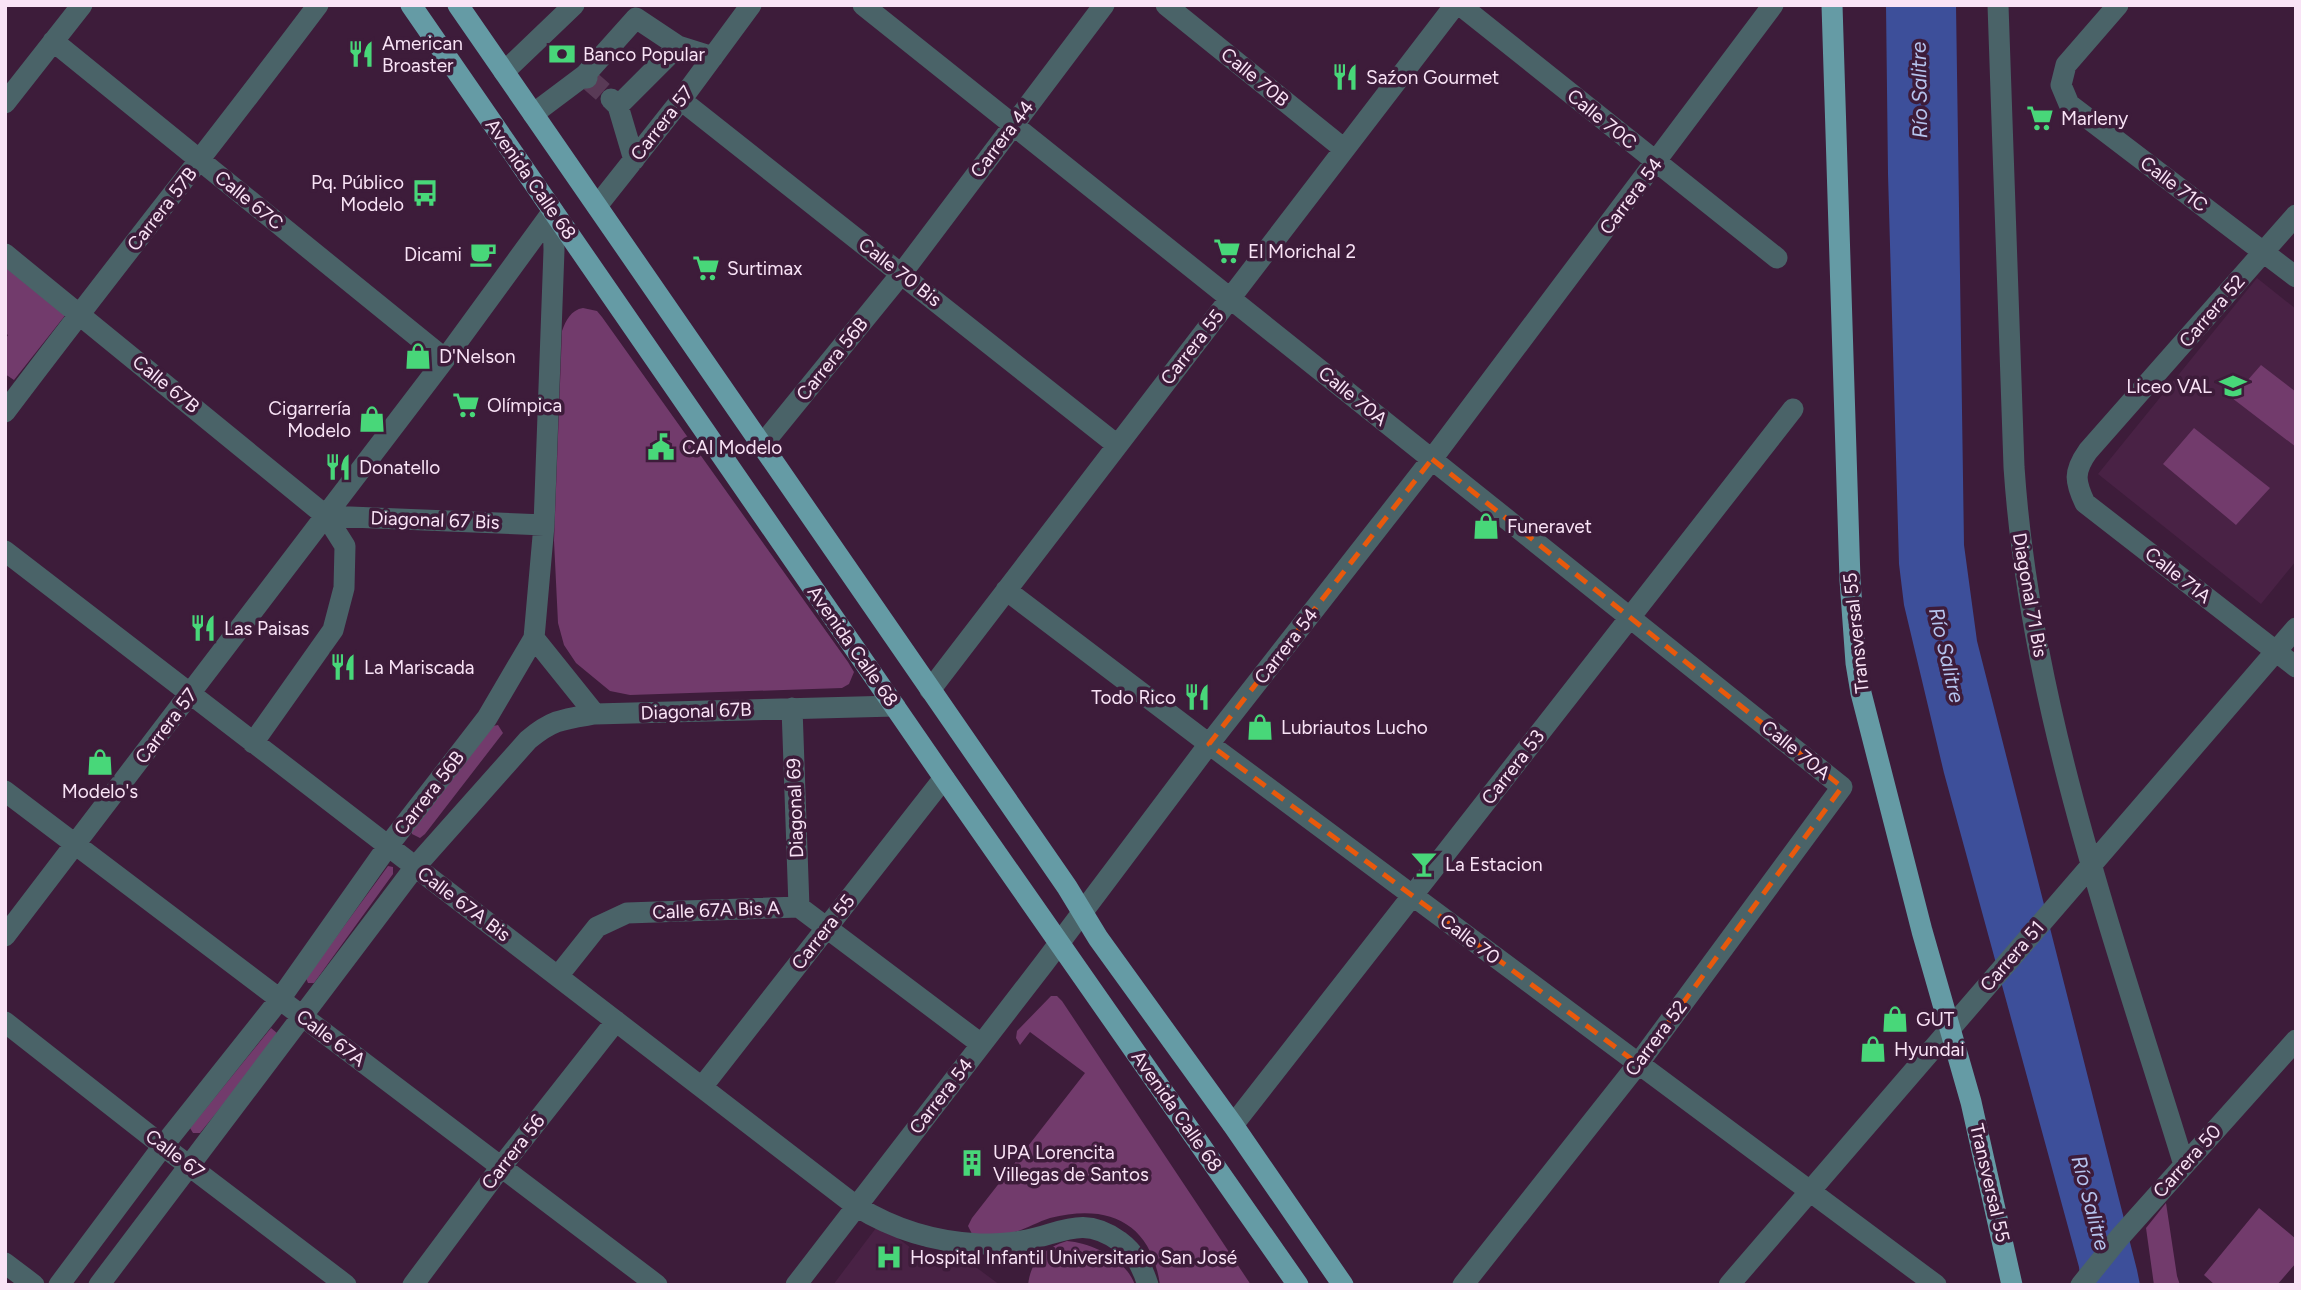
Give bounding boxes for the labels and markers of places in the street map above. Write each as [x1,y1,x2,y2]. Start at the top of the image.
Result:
place label: American Broaster [382,32,463,77]
restaurant icon: American Broaster [346,39,376,69]
bank icon: Banco Popular [547,39,577,69]
place label: Banco Popular [583,43,705,66]
restaurant icon: Saźon Gourmet [1330,62,1360,92]
place label: Saźon Gourmet [1366,66,1499,89]
supermarket icon: Marleny [2025,103,2055,133]
place label: Marleny [2061,107,2128,130]
place label: Pq. Público Modelo [311,171,404,216]
bus stop icon: Pq. Público Modelo [410,178,440,208]
supermarket icon: El Morichal 2 [1212,236,1242,266]
cafe icon: Dicami [468,239,498,269]
place label: El Morichal 2 [1248,240,1356,263]
place label: Dicami [404,243,462,266]
supermarket icon: Surtimax [691,253,721,283]
place label: Surtimax [727,257,802,280]
shop icon: D'Nelson [403,341,433,371]
place label: D'Nelson [439,345,516,368]
school or university icon: Liceo VAL [2218,371,2248,401]
place label: Liceo VAL [2126,375,2212,398]
supermarket icon: Olímpica [451,390,481,420]
place label: Olímpica [487,394,562,417]
place label: Cigarrería Modelo [268,397,351,442]
shop icon: Cigarrería Modelo [357,404,387,434]
public building icon: CAI Modelo [646,432,676,462]
place label: CAI Modelo [682,436,782,459]
restaurant icon: Donatello [323,452,353,482]
place label: Donatello [359,456,440,479]
shop icon: Funeravet [1471,511,1501,541]
place label: Funeravet [1507,515,1592,538]
restaurant icon: Las Paisas [188,613,218,643]
place label: Las Paisas [224,617,310,640]
restaurant icon: La Mariscada [328,652,358,682]
place label: La Mariscada [364,656,475,679]
restaurant icon: Todo Rico [1182,682,1212,712]
place label: Todo Rico [1091,686,1176,709]
shop icon: Lubriautos Lucho [1245,712,1275,742]
place label: Lubriautos Lucho [1281,716,1428,739]
shop icon: Modelo's [85,747,115,777]
place label: Modelo's [62,780,138,803]
bar icon: La Estacion [1409,849,1439,879]
place label: La Estacion [1445,853,1543,876]
shop icon: GUT [1880,1004,1910,1034]
place label: GUT [1916,1008,1955,1031]
shop icon: Hyundai [1858,1034,1888,1064]
place label: Hyundai [1894,1038,1965,1061]
place label: UPA Lorencita Villegas de Santos [993,1141,1149,1186]
building icon: UPA Lorencita Villegas de Santos [957,1148,987,1178]
hospital icon: Hospital Infantil Universitario San José [874,1242,904,1272]
place label: Hospital Infantil Universitario San José [910,1246,1237,1269]

